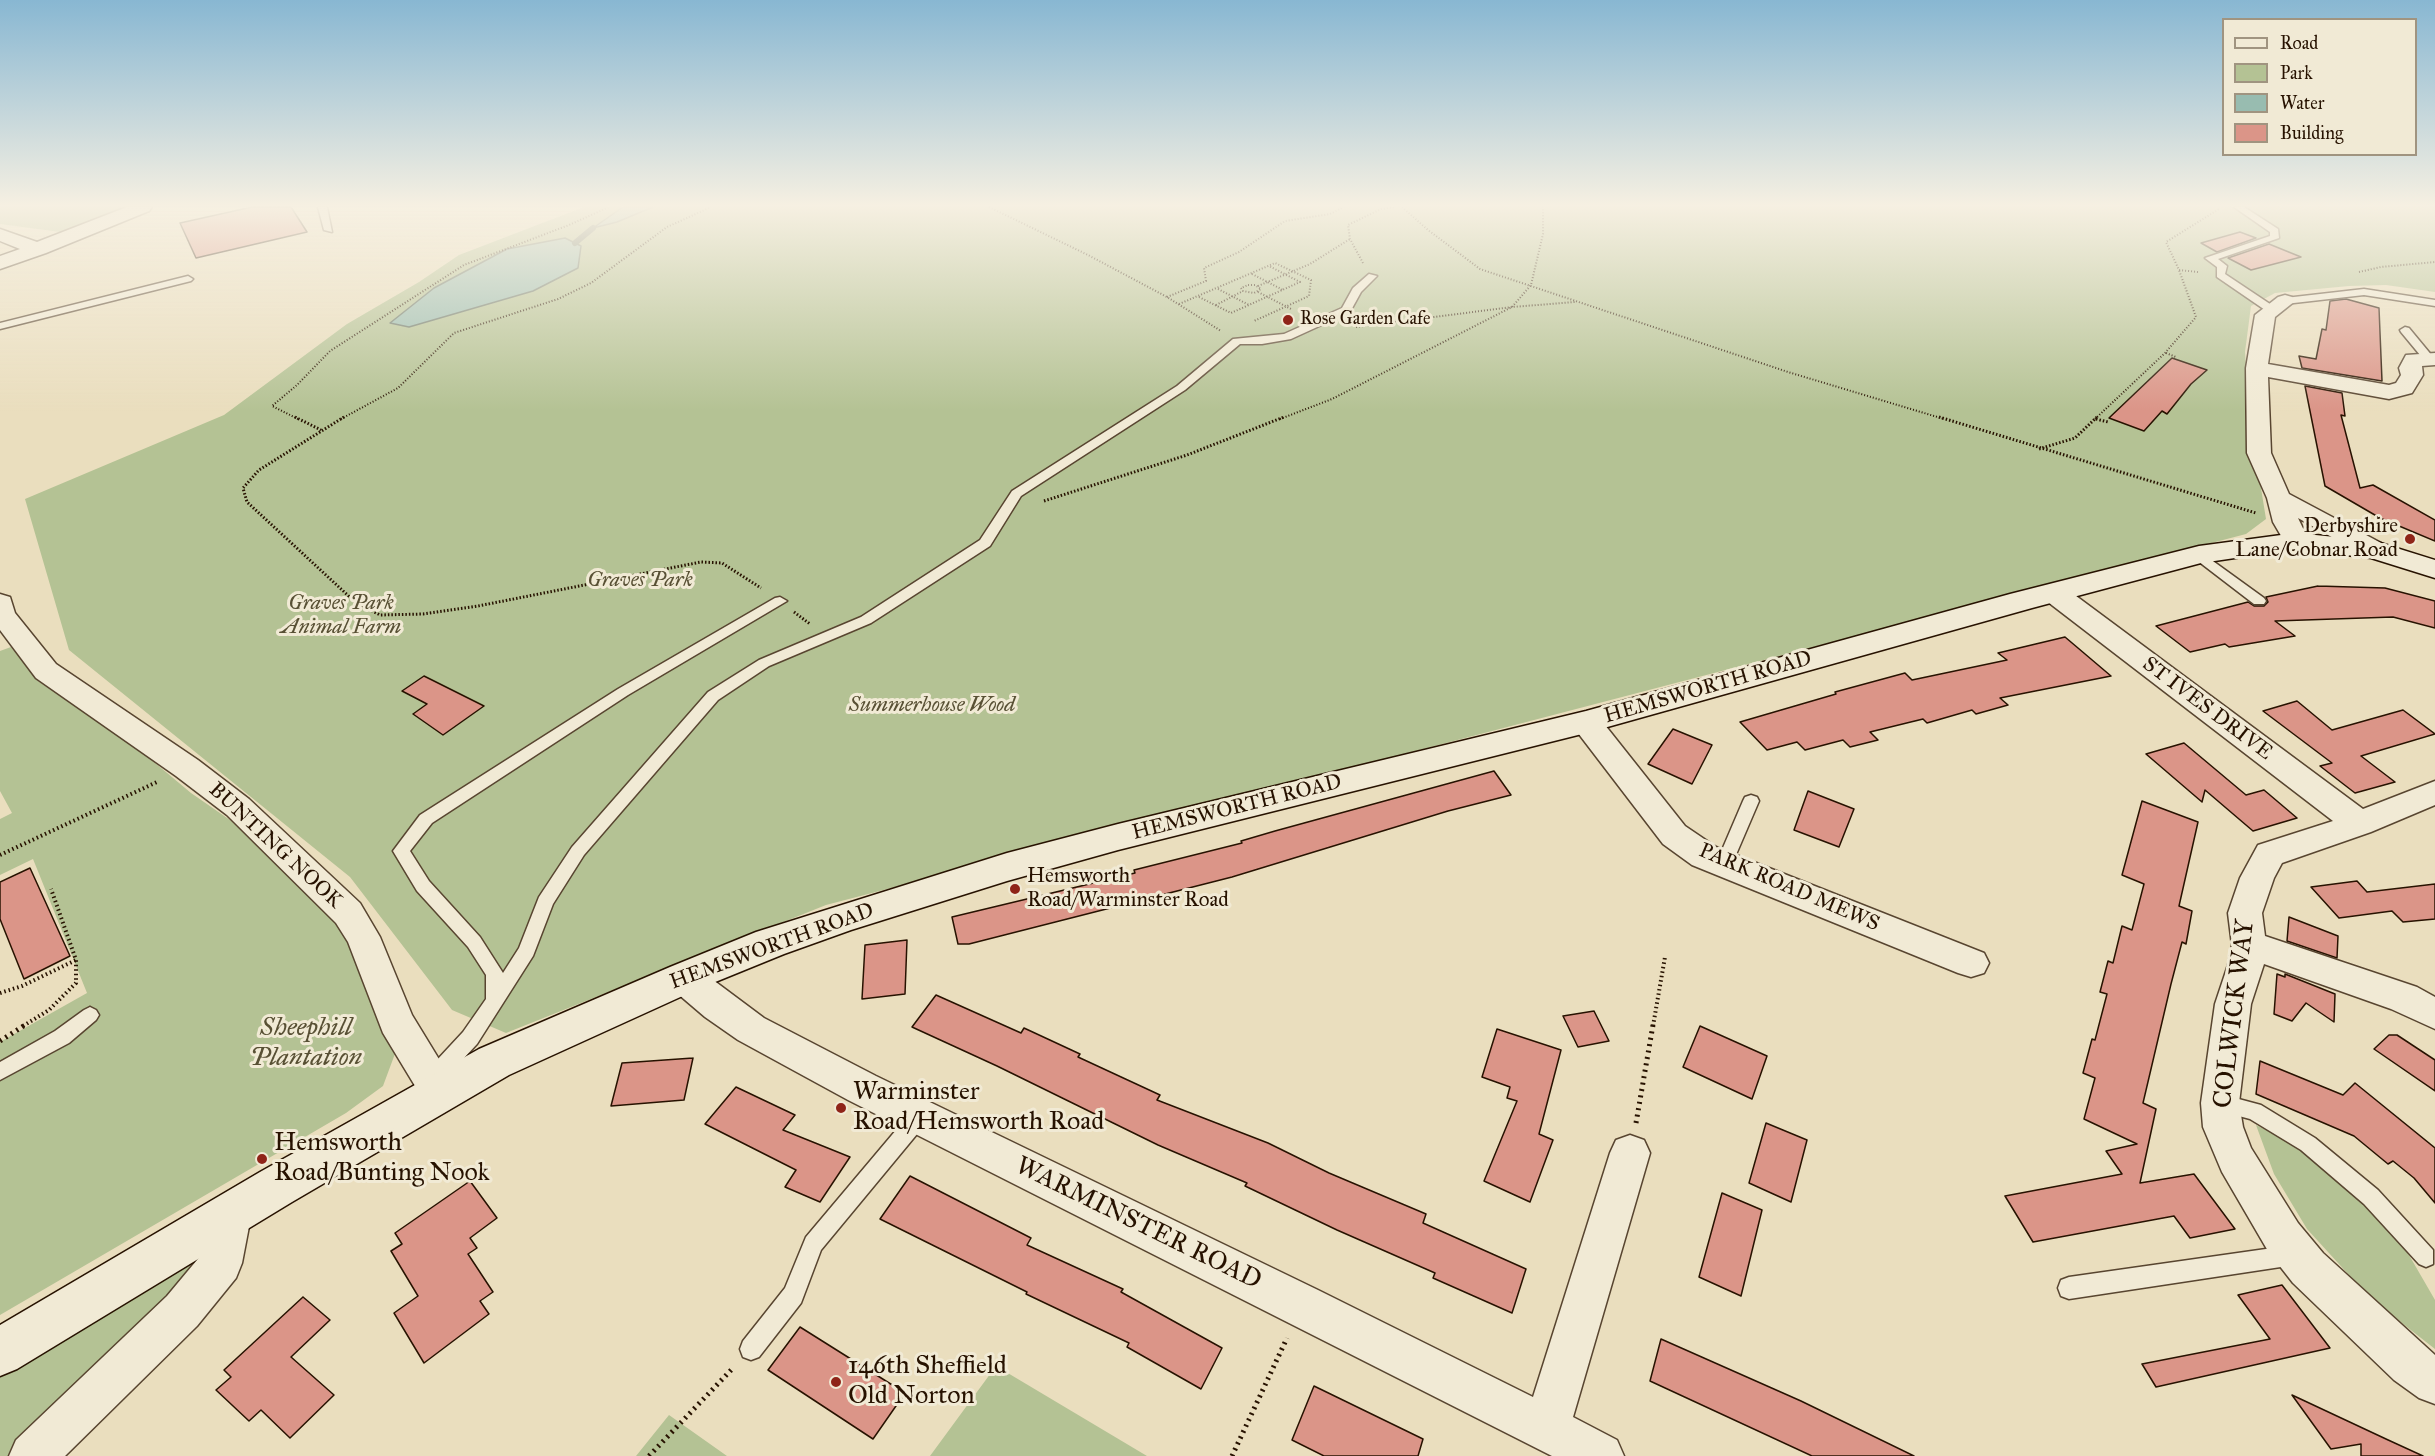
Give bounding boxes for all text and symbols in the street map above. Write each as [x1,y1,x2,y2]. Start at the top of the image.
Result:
legend [2222,18,2417,156]
text: Road [2280,32,2318,54]
text: Park [2280,62,2313,84]
text: Water [2280,92,2324,114]
text: Building [2280,122,2343,144]
place label: Rose Garden Cafe [1300,309,1431,331]
marker: Rose Garden Cafe [1281,313,1295,327]
place label: Derbyshire Lane/Cobnar Road [2235,514,2398,564]
marker: Derbyshire Lane/Cobnar Road [2403,532,2417,546]
park label: Graves Park [587,568,693,594]
park label: Graves Park Animal Farm [281,591,401,641]
street label: HEMSWORTH ROAD [1601,646,1815,730]
street label: ST IVES DRIVE [2137,652,2277,766]
park label: Summerhouse Wood [849,693,1015,719]
street label: HEMSWORTH ROAD [1130,770,1344,846]
street label: BUNTING NOOK [203,778,347,914]
street label: PARK ROAD MEWS [1695,839,1883,937]
place label: Hemsworth Road/Warminster Road [1027,864,1229,914]
marker: Hemsworth Road/Warminster Road [1008,882,1022,896]
street label: HEMSWORTH ROAD [667,898,877,996]
street label: COLWICK WAY [2208,918,2262,1110]
park label: Sheephill Plantation [250,1013,362,1074]
place label: Warminster Road/Hemsworth Road [853,1077,1104,1138]
marker: Warminster Road/Hemsworth Road [834,1101,848,1115]
place label: Hemsworth Road/Bunting Nook [274,1128,490,1190]
street label: WARMINSTER ROAD [1010,1151,1266,1297]
marker: Hemsworth Road/Bunting Nook [255,1152,269,1166]
place label: 146th Sheffield Old Norton [848,1351,1007,1412]
marker: 146th Sheffield Old Norton [829,1375,843,1389]

